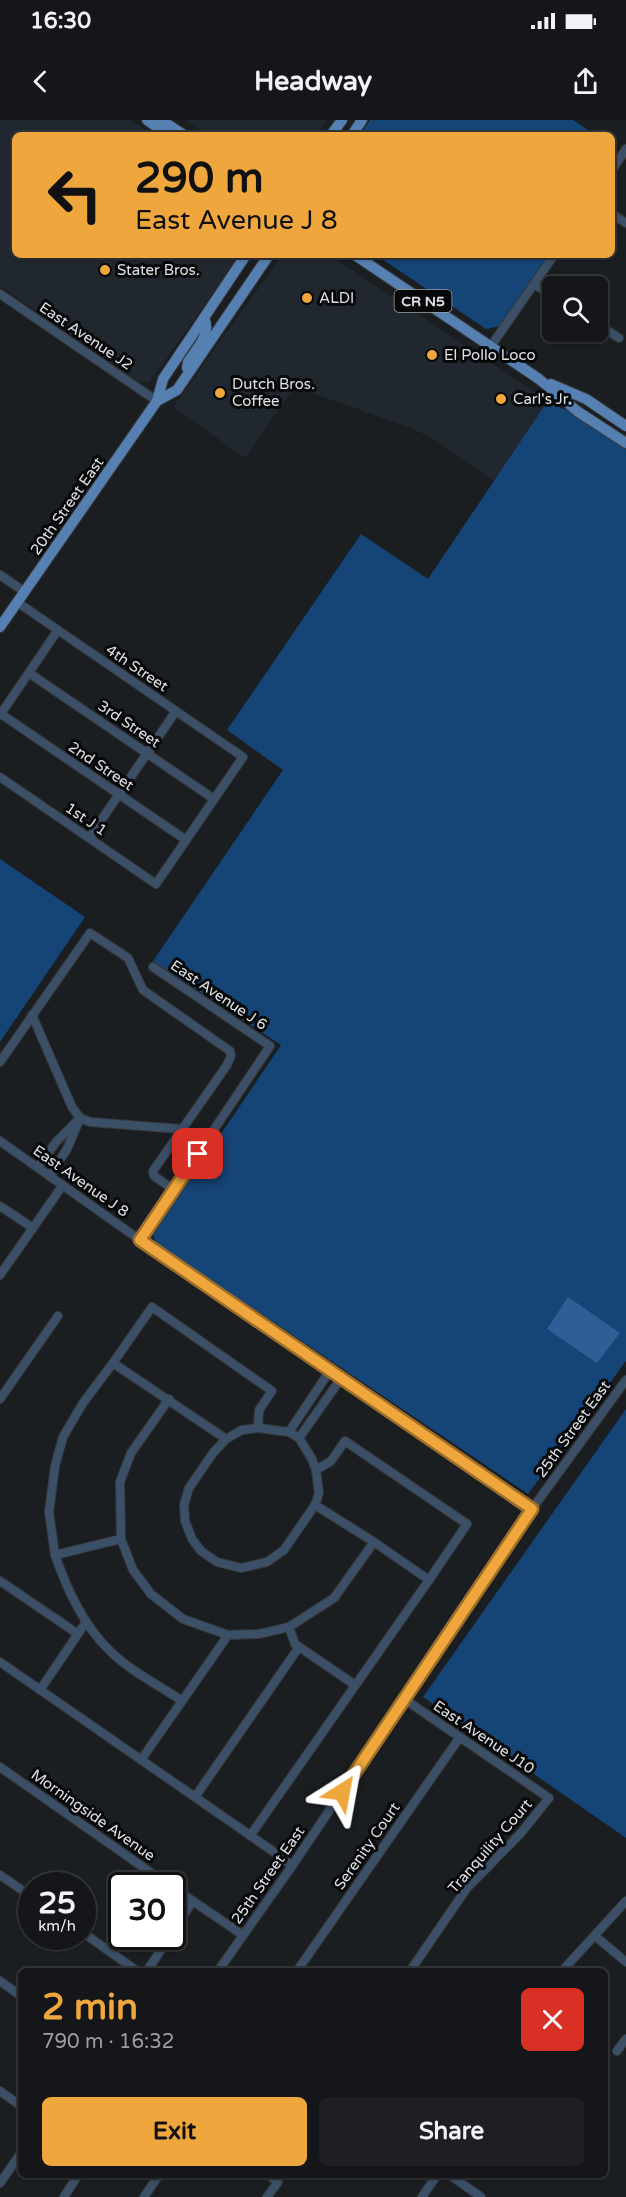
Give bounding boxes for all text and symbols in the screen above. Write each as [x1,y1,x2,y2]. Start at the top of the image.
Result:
text: 16:30 [30,8,91,34]
icon: back [24,65,57,98]
text: Headway [254,65,372,98]
icon: share [569,65,602,98]
text: 290 m [135,153,264,204]
icon: left [36,156,114,234]
text: East Avenue J 8 [135,204,338,237]
place label: Stater Bros. [117,261,200,279]
marker: Stater Bros. [98,263,112,277]
map controls [542,276,608,342]
button: search [542,276,608,342]
place label: ALDI [319,289,354,307]
road number: CR N5 [394,290,452,312]
marker: ALDI [300,291,314,305]
street label: East Avenue J2 [36,298,136,374]
place label: El Pollo Loco [444,346,536,364]
marker: El Pollo Loco [425,348,439,362]
place label: Dutch Bros. Coffee [232,375,315,410]
marker: Dutch Bros. Coffee [213,386,227,400]
place label: Carl's Jr. [513,390,572,408]
marker: Carl's Jr. [494,392,508,406]
street label: 20th Street East [27,453,108,558]
street label: 4th Street [103,641,172,695]
street label: 3rd Street [94,697,164,752]
street label: 2nd Street [65,738,137,795]
street label: 1st J 1 [62,799,110,839]
street label: East Avenue J 6 [167,956,271,1034]
pin [172,1128,223,1179]
icon: arrive [181,1137,214,1170]
street label: East Avenue J 8 [30,1141,132,1221]
street label: 25th Street East [532,1377,614,1481]
street label: East Avenue J10 [430,1697,538,1777]
position arrow [310,1760,374,1824]
street label: Morningside Avenue [28,1765,158,1865]
street label: Tranquility Court [444,1795,536,1897]
street label: Serenity Court [330,1799,404,1893]
street label: 25th Street East [228,1822,309,1927]
speed limit sign: 30 [108,1872,186,1950]
text: 25 [38,1885,76,1922]
text: km/h [38,1917,76,1935]
text: 2 min [42,1986,138,2029]
button: close [521,1988,584,2051]
text: 790 m · 16:32 [42,2030,174,2054]
button: Exit [42,2097,307,2166]
button: Share [319,2097,584,2166]

